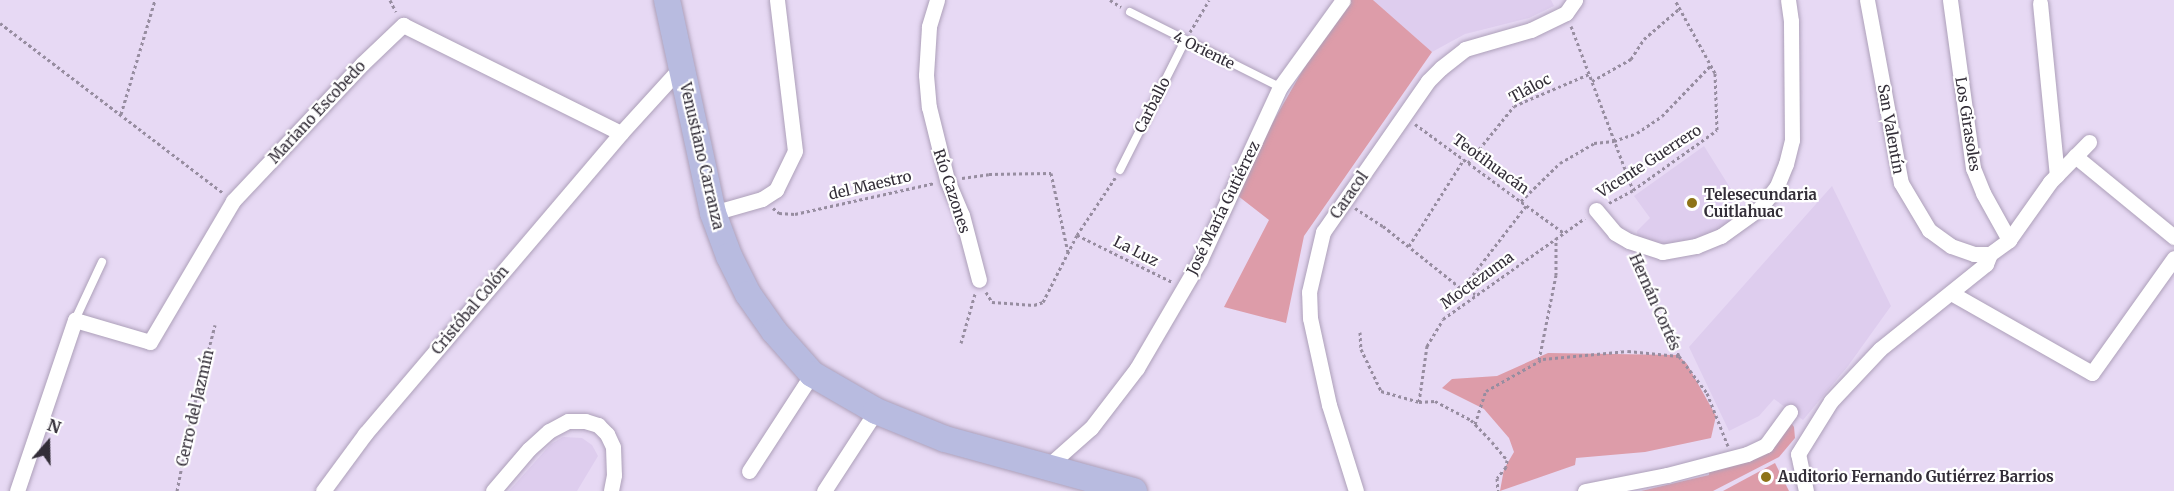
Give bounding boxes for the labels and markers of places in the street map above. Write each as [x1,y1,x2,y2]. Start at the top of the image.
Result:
place label: Telesecundaria Cuitlahuac [1704,185,1817,220]
marker: Telesecundaria Cuitlahuac [1685,196,1699,210]
place label: Auditorio Fernando Gutiérrez Barrios [1778,468,2054,486]
marker: Auditorio Fernando Gutiérrez Barrios [1759,470,1773,484]

